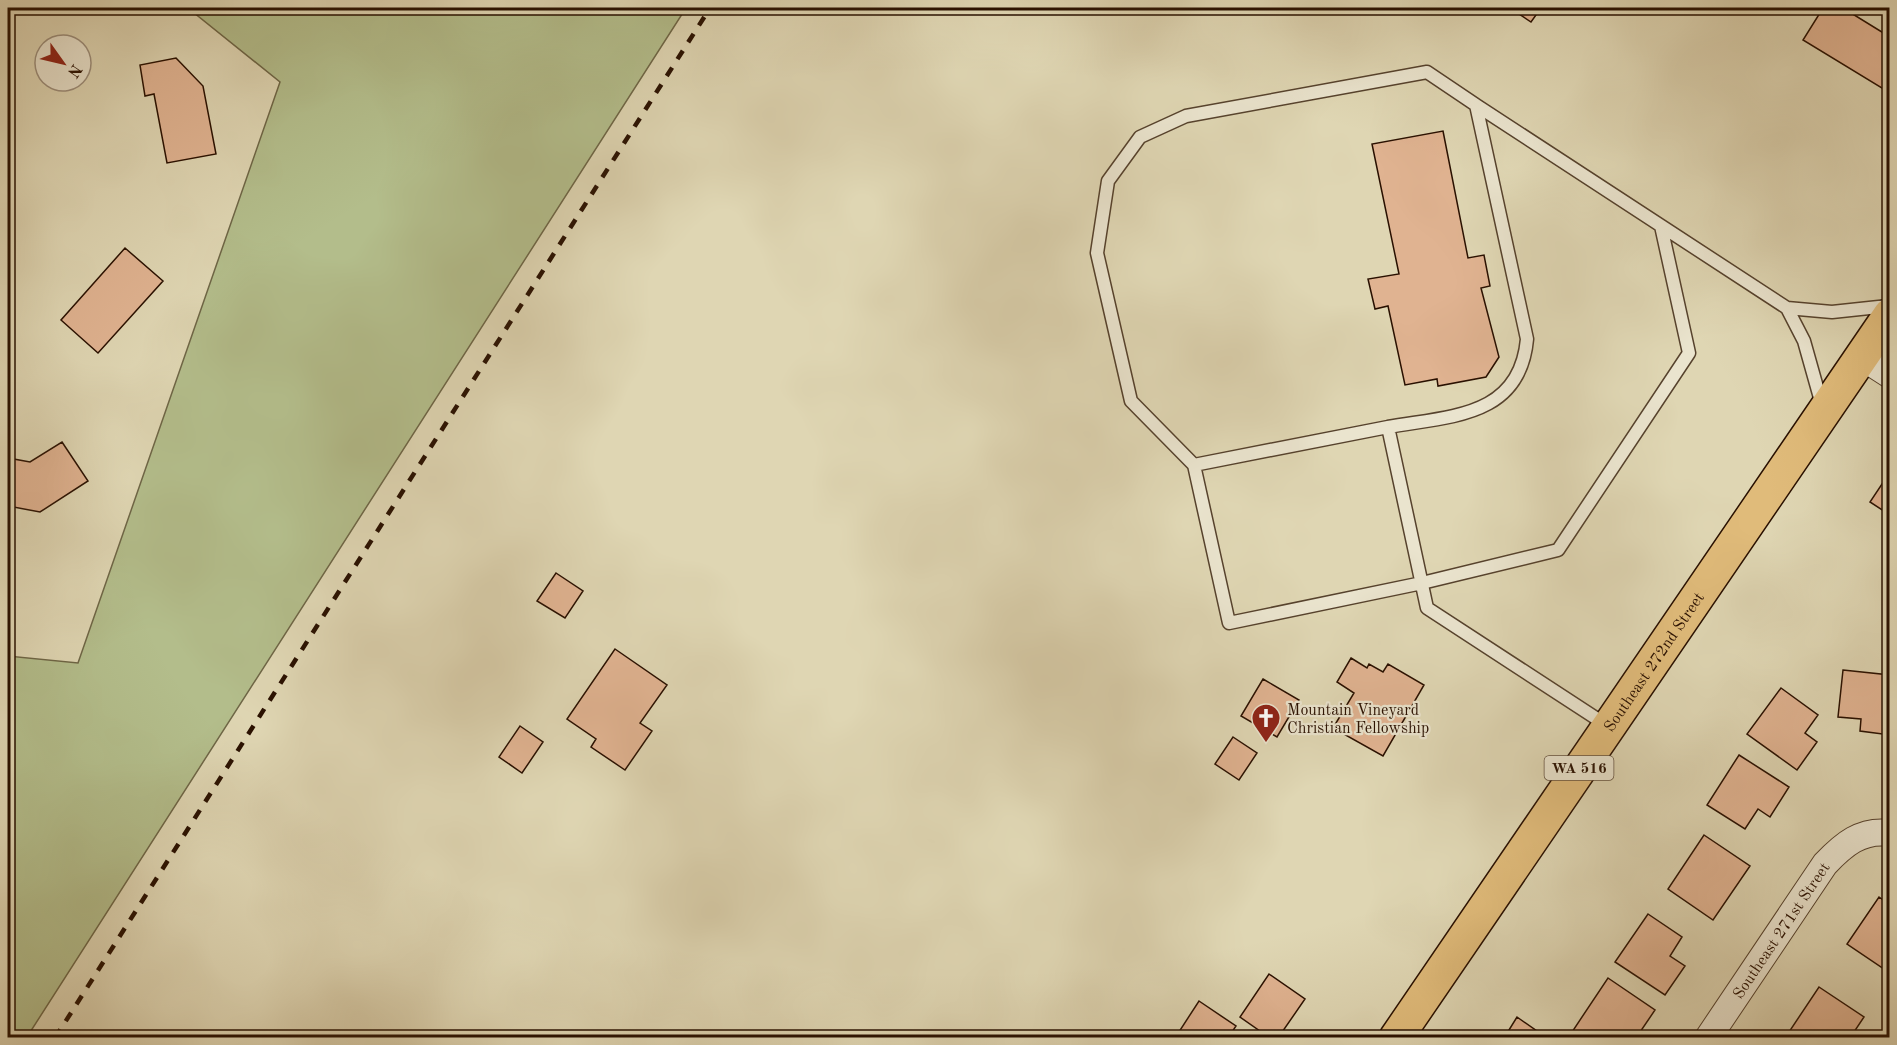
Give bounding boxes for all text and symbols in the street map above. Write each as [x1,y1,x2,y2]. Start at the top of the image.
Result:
north arrow [33,33,93,93]
text: N [63,61,84,80]
street label: Southeast 272nd Street [1602,590,1708,735]
church icon: Mountain Vineyard Christian Fellowship [1250,702,1282,744]
place label: Mountain Vineyard Christian Fellowship [1287,703,1429,737]
road number: WA 516 [1544,756,1614,780]
street label: Southeast 271st Street [1731,860,1834,1002]

